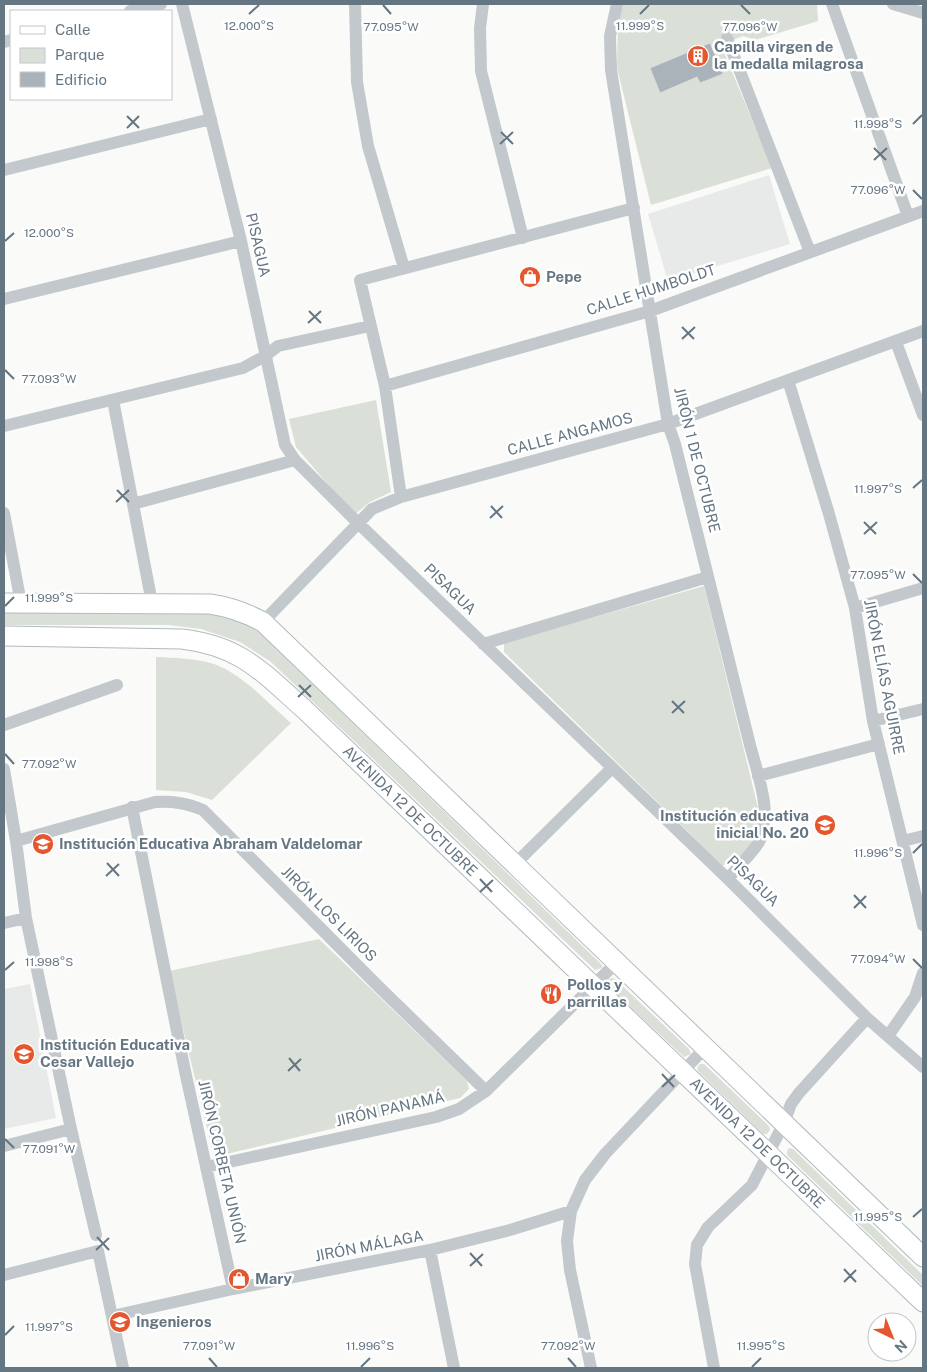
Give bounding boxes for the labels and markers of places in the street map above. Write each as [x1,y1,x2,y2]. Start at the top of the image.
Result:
place label: Capilla virgen de la medalla milagrosa [714,38,863,72]
building icon: Capilla virgen de la medalla milagrosa [686,44,710,68]
shop icon: Pepe [518,265,542,289]
place label: Pepe [546,268,582,285]
place label: Institución educativa inicial No. 20 [660,807,809,841]
school or university icon: Institución educativa inicial No. 20 [813,813,837,837]
school or university icon: Institución Educativa Abraham Valdelomar [31,832,55,856]
place label: Institución Educativa Abraham Valdelomar [59,835,362,852]
place label: Pollos y parrillas [567,976,627,1010]
restaurant icon: Pollos y parrillas [539,982,563,1006]
place label: Institución Educativa Cesar Vallejo [40,1036,190,1070]
school or university icon: Institución Educativa Cesar Vallejo [12,1042,36,1066]
shop icon: Mary [227,1267,251,1291]
place label: Mary [255,1270,293,1287]
school or university icon: Ingenieros [108,1310,132,1334]
place label: Ingenieros [136,1313,212,1330]

